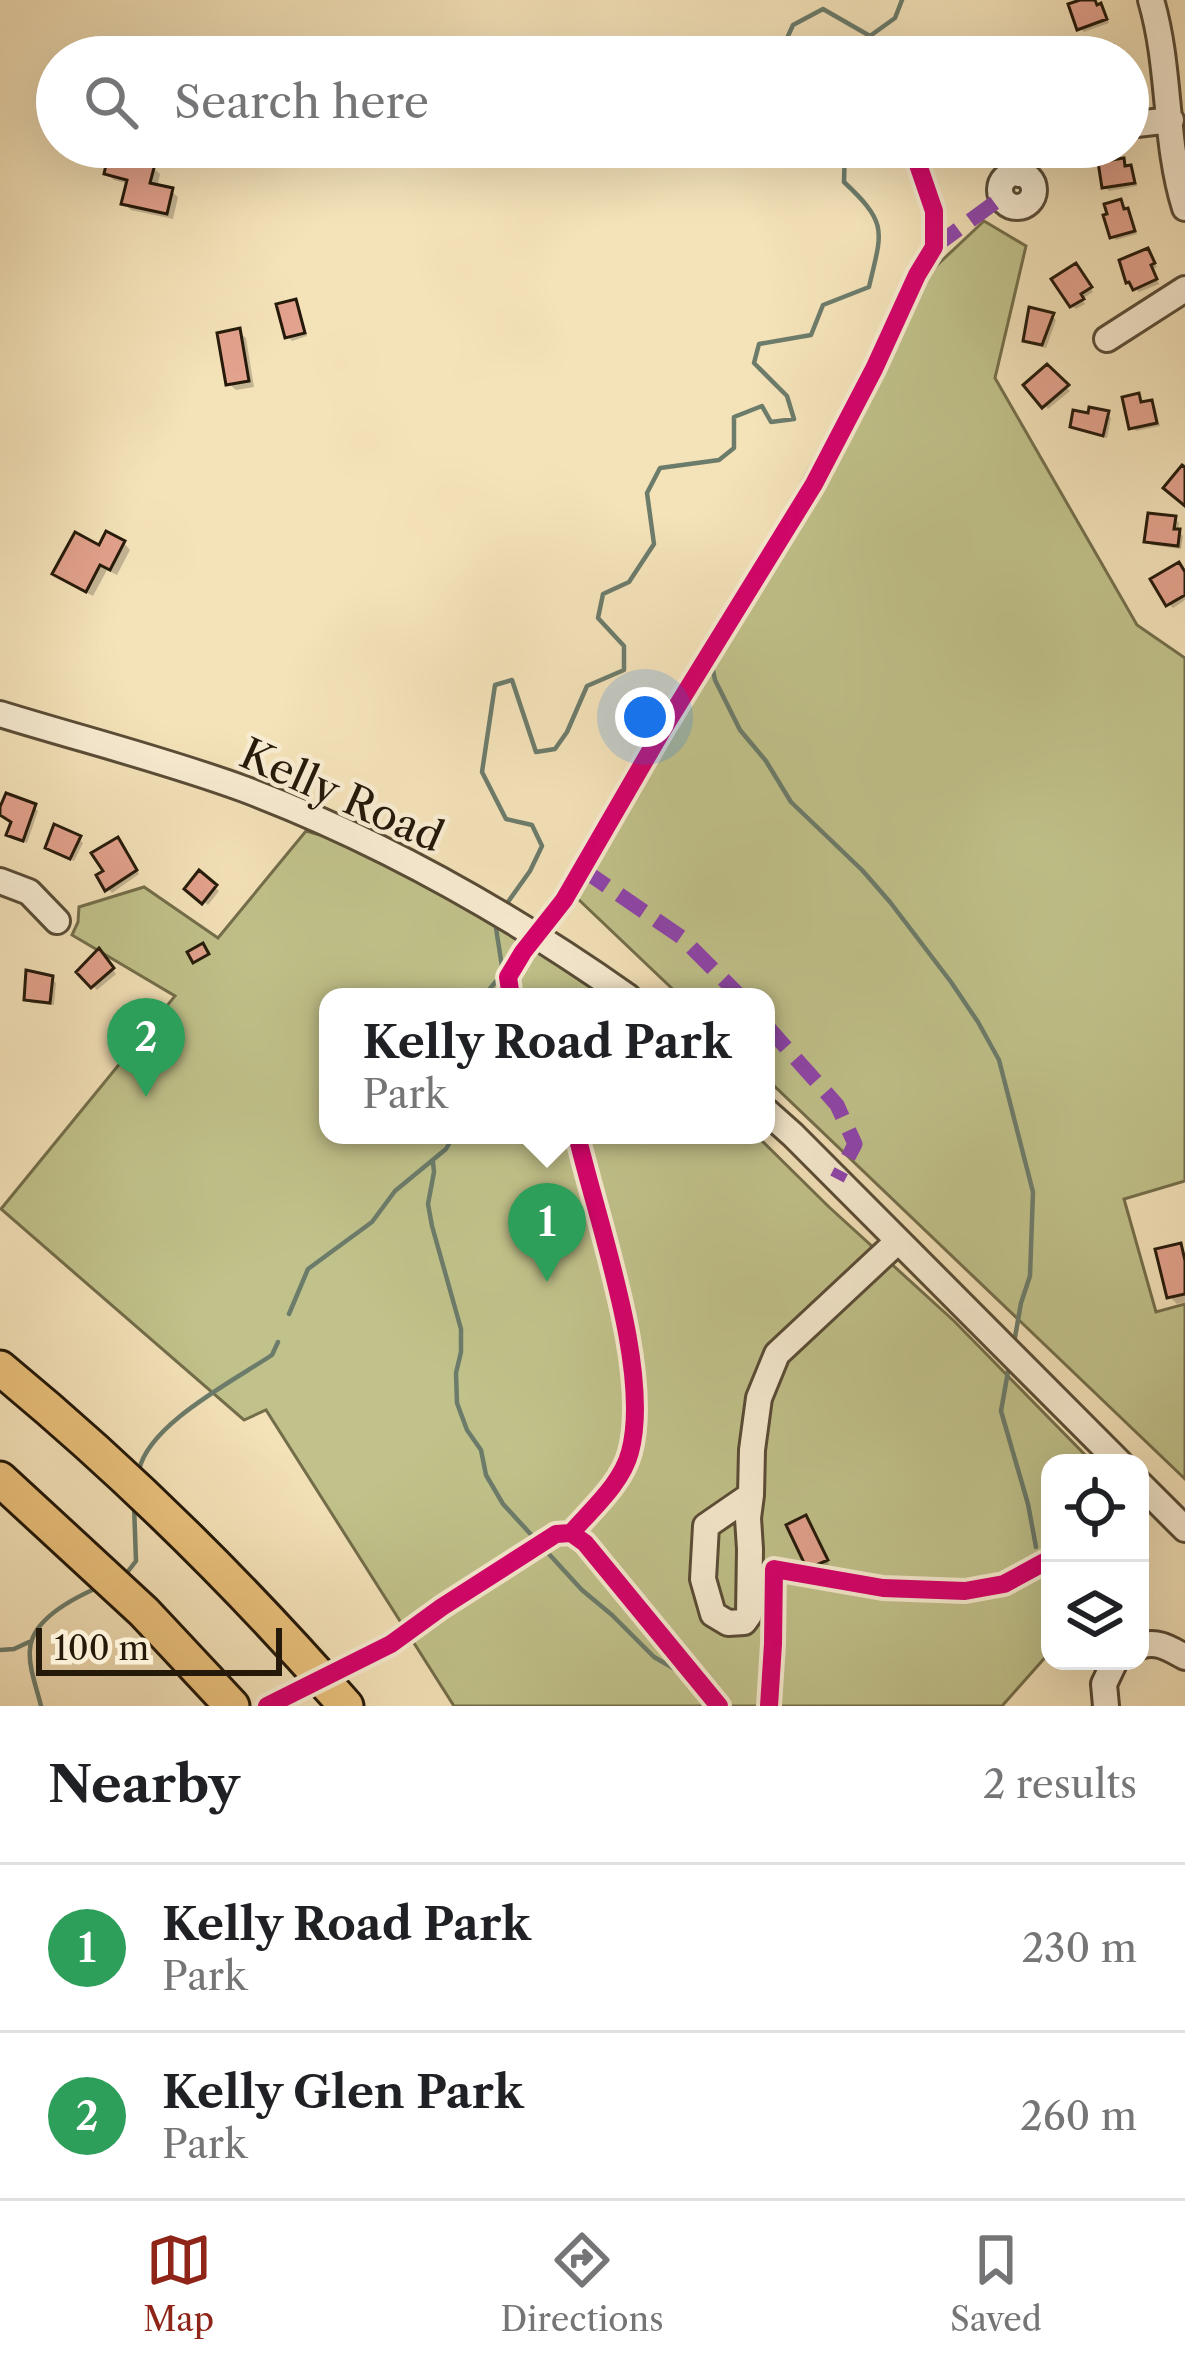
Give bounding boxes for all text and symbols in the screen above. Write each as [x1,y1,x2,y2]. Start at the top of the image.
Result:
search box [36,36,1149,168]
icon: search [78,69,144,135]
text: Search here [174,74,429,130]
your location [615,687,675,747]
street label: Kelly Road [232,727,452,863]
popup [319,988,775,1144]
pin: 2 [107,998,185,1097]
text: Kelly Road Park [363,1014,731,1070]
text: Park [363,1070,447,1118]
pin: 1 [508,1183,586,1282]
map controls [1041,1454,1149,1670]
button: locate [1041,1454,1149,1562]
button: layers [1041,1562,1149,1670]
scale bar [36,1622,282,1675]
text: 100 m [54,1628,149,1669]
text: Nearby [48,1753,240,1815]
text: 2 results [983,1760,1137,1808]
text: Kelly Road Park [162,1896,531,1952]
text: 1 [78,1924,96,1972]
text: 230 m [1022,1924,1137,1972]
text: Park [162,1952,247,2000]
text: Kelly Glen Park [162,2064,524,2120]
text: 2 [75,2092,99,2140]
text: 260 m [1020,2092,1137,2140]
text: Park [162,2120,247,2168]
tab: Map [143,2227,214,2340]
tab: Directions [501,2227,664,2340]
tab: Saved [950,2227,1042,2340]

